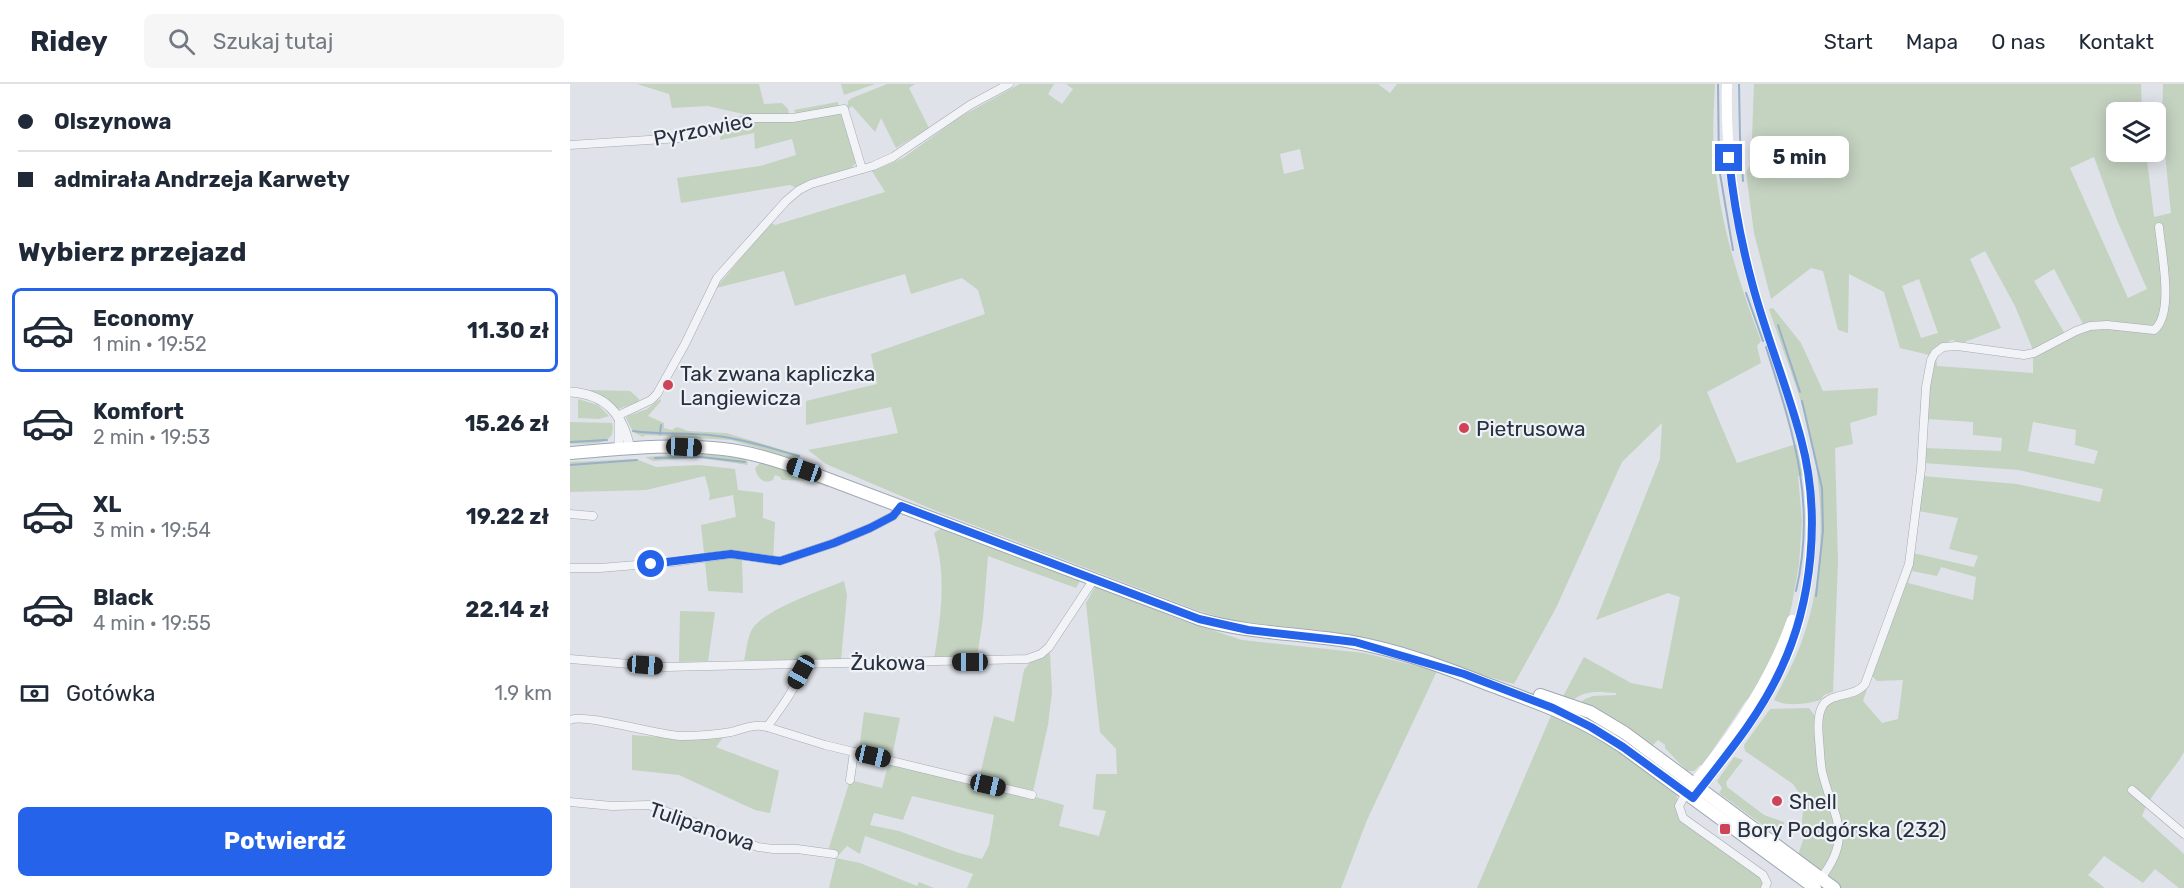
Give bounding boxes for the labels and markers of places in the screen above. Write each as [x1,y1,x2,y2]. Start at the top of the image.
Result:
place label: Tak zwana kapliczka Langiewicza [680,361,875,410]
marker: Tak zwana kapliczka Langiewicza [661,378,675,392]
place label: Pietrusowa [1476,416,1586,441]
marker: Pietrusowa [1457,421,1471,435]
place label: Shell [1789,789,1837,814]
marker: Shell [1770,794,1784,808]
place label: Bory Podgórska (232) [1737,817,1947,842]
marker: Bory Podgórska (232) [1718,822,1732,836]

